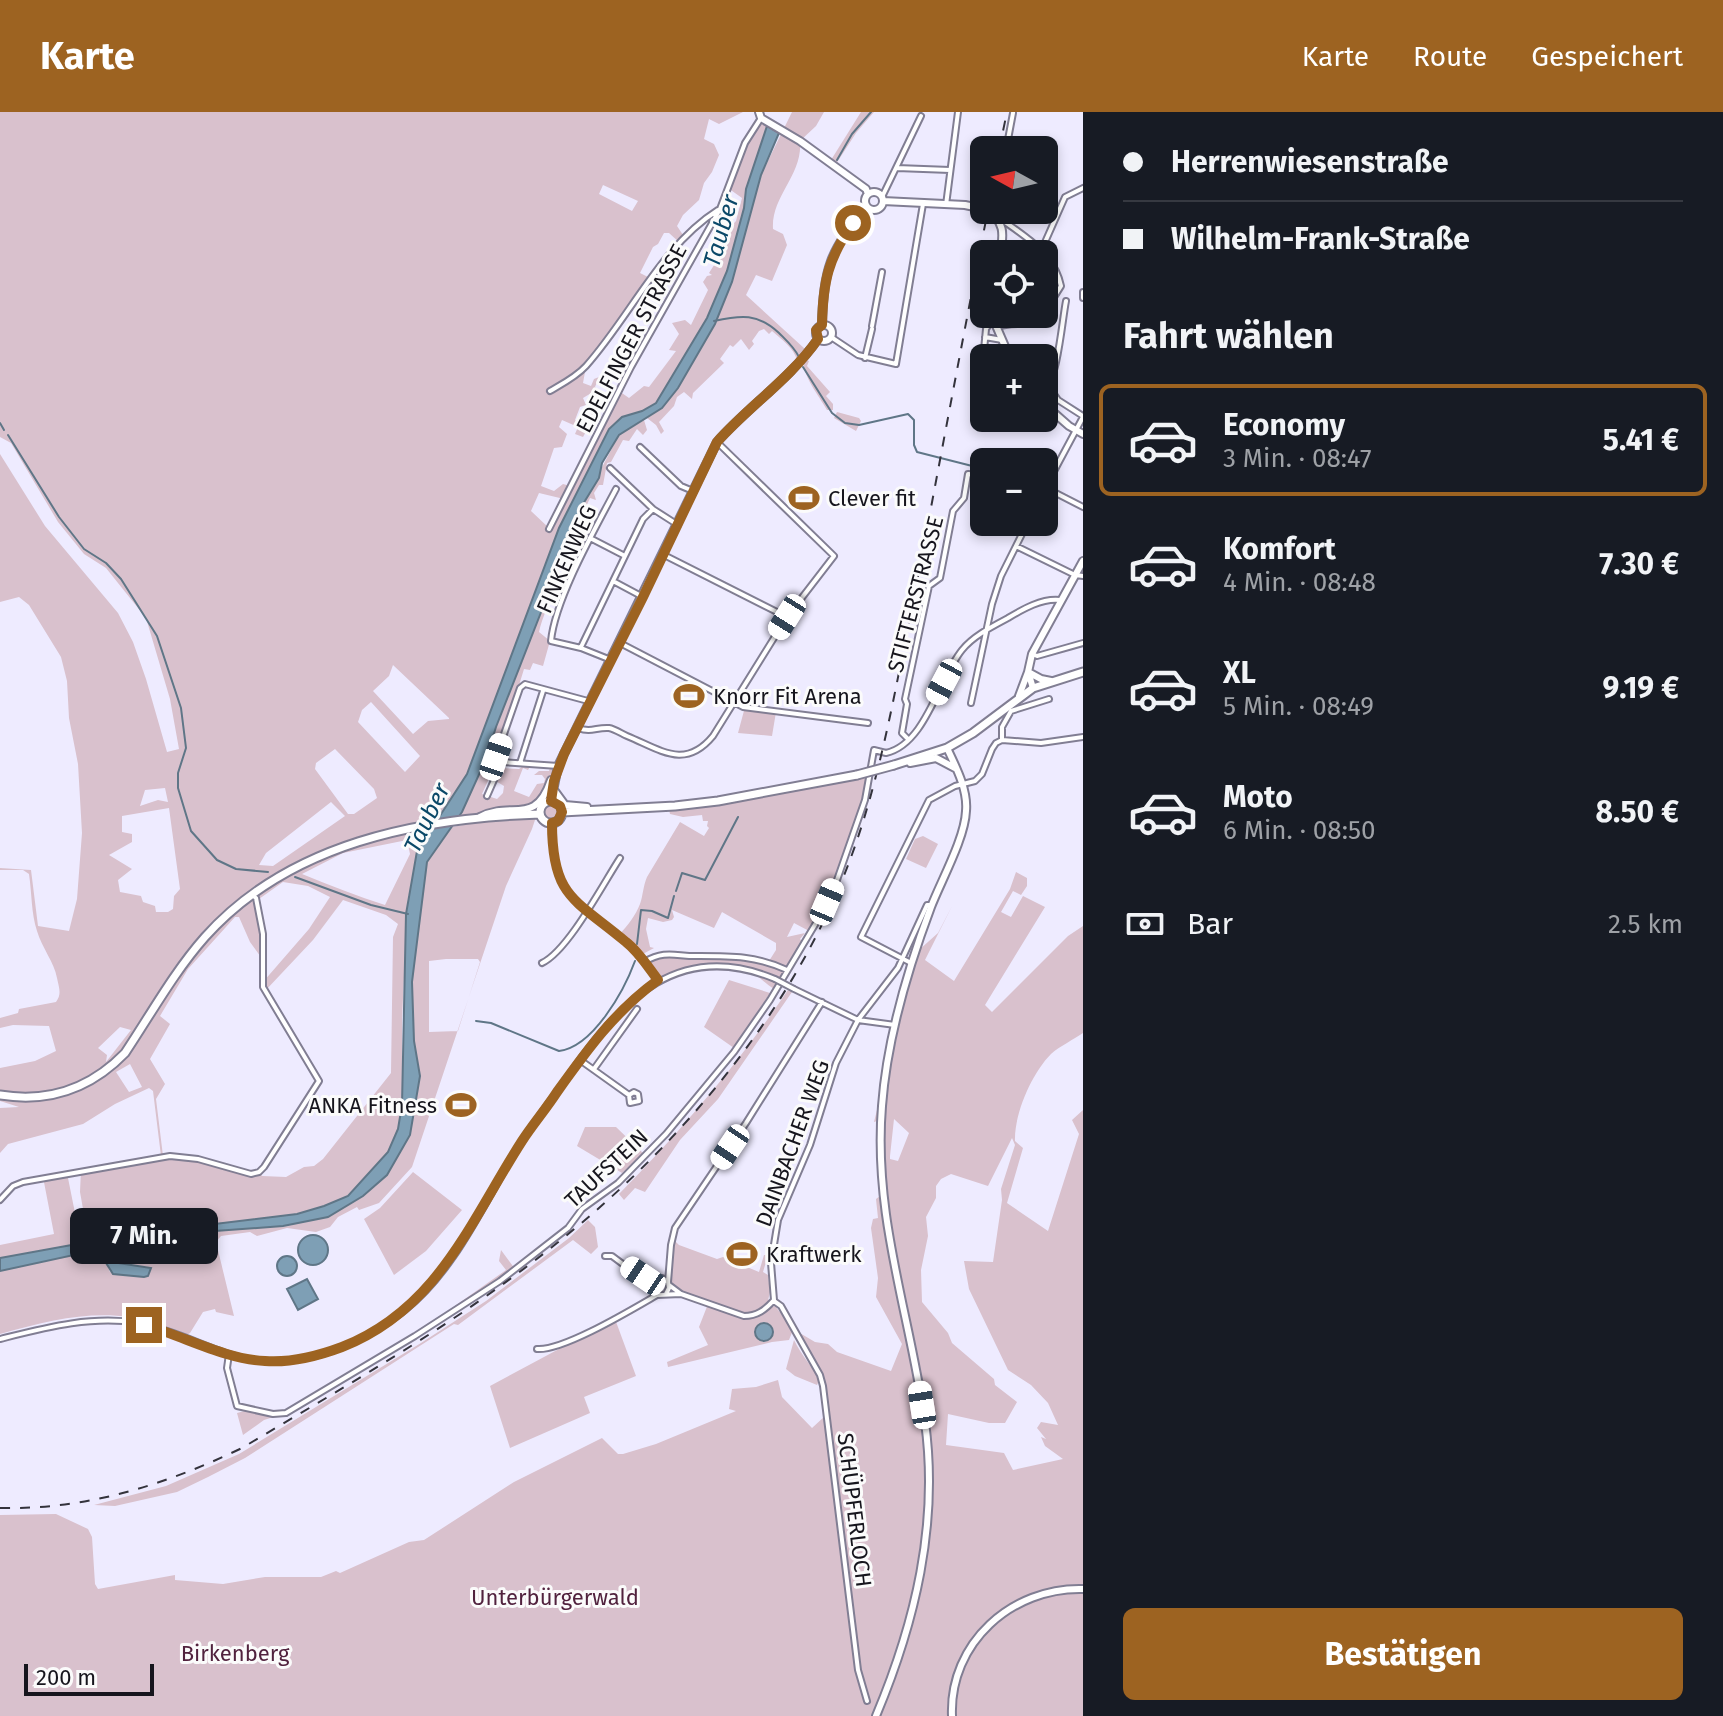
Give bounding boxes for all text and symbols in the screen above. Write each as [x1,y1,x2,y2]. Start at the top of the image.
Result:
text: Karte [40,33,135,79]
text: Karte [1302,40,1369,73]
text: Route [1413,40,1487,73]
text: Gespeichert [1531,40,1683,73]
north arrow [970,136,1058,224]
map controls [970,136,1058,536]
text: Herrenwiesenstraße [1171,144,1449,180]
water label: Tauber [697,191,745,270]
route start [835,205,871,241]
text: Wilhelm-Frank-Straße [1171,221,1470,257]
street label: EDELFINGER STRASSE [570,239,693,437]
button: locate [970,240,1058,328]
text: Fahrt wählen [1123,314,1334,358]
button: + [970,344,1058,432]
icon: car [1127,404,1199,476]
text: Economy [1223,407,1345,443]
text: 5.41 € [1603,422,1679,458]
text: 3 Min. · 08:47 [1223,443,1372,474]
button: − [970,448,1058,536]
sports icon: Clever fit [787,481,821,515]
place label: Clever fit [828,485,916,512]
street label: FINKENWEG [531,501,602,618]
street label: STIFTERSTRASSE [882,513,949,675]
icon: car [1127,528,1199,600]
text: Komfort [1223,531,1336,567]
text: 7.30 € [1599,546,1679,582]
text: 4 Min. · 08:48 [1223,567,1376,598]
car [764,590,810,644]
icon: car [1127,652,1199,724]
car [922,655,966,709]
text: XL [1223,655,1256,691]
text: 9.19 € [1602,670,1679,706]
sports icon: Knorr Fit Arena [672,679,706,713]
place label: Knorr Fit Arena [713,683,862,710]
text: 5 Min. · 08:49 [1223,691,1374,722]
car [477,730,515,784]
icon: car [1127,776,1199,848]
water label: Tauber [398,778,456,857]
text: Moto [1223,779,1293,815]
text: 8.50 € [1596,794,1679,830]
text: 6 Min. · 08:50 [1223,815,1376,846]
car [807,875,847,929]
icon: cash [1123,902,1167,946]
text: Bar [1187,906,1233,942]
text: 2.5 km [1608,909,1683,940]
street label: DAINBACHER WEG [750,1056,835,1230]
sports icon: ANKA Fitness [444,1088,478,1122]
place label: ANKA Fitness [309,1092,437,1119]
car [707,1120,753,1174]
street label: TAUFSTEIN [559,1123,653,1214]
callout: 7 Min. [70,1209,218,1265]
text: 7 Min. [110,1220,178,1251]
sports icon: Kraftwerk [725,1237,759,1271]
place label: Kraftwerk [766,1241,862,1268]
car [616,1253,670,1299]
route end [126,1307,162,1343]
car [906,1379,938,1431]
street label: SCHÜPFERLOCH [832,1432,877,1589]
park label: Unterbürgerwald [471,1584,639,1611]
button: Bestätigen [1123,1608,1683,1700]
park label: Birkenberg [181,1640,290,1667]
scale bar [24,1660,154,1696]
text: 200 m [36,1664,96,1691]

